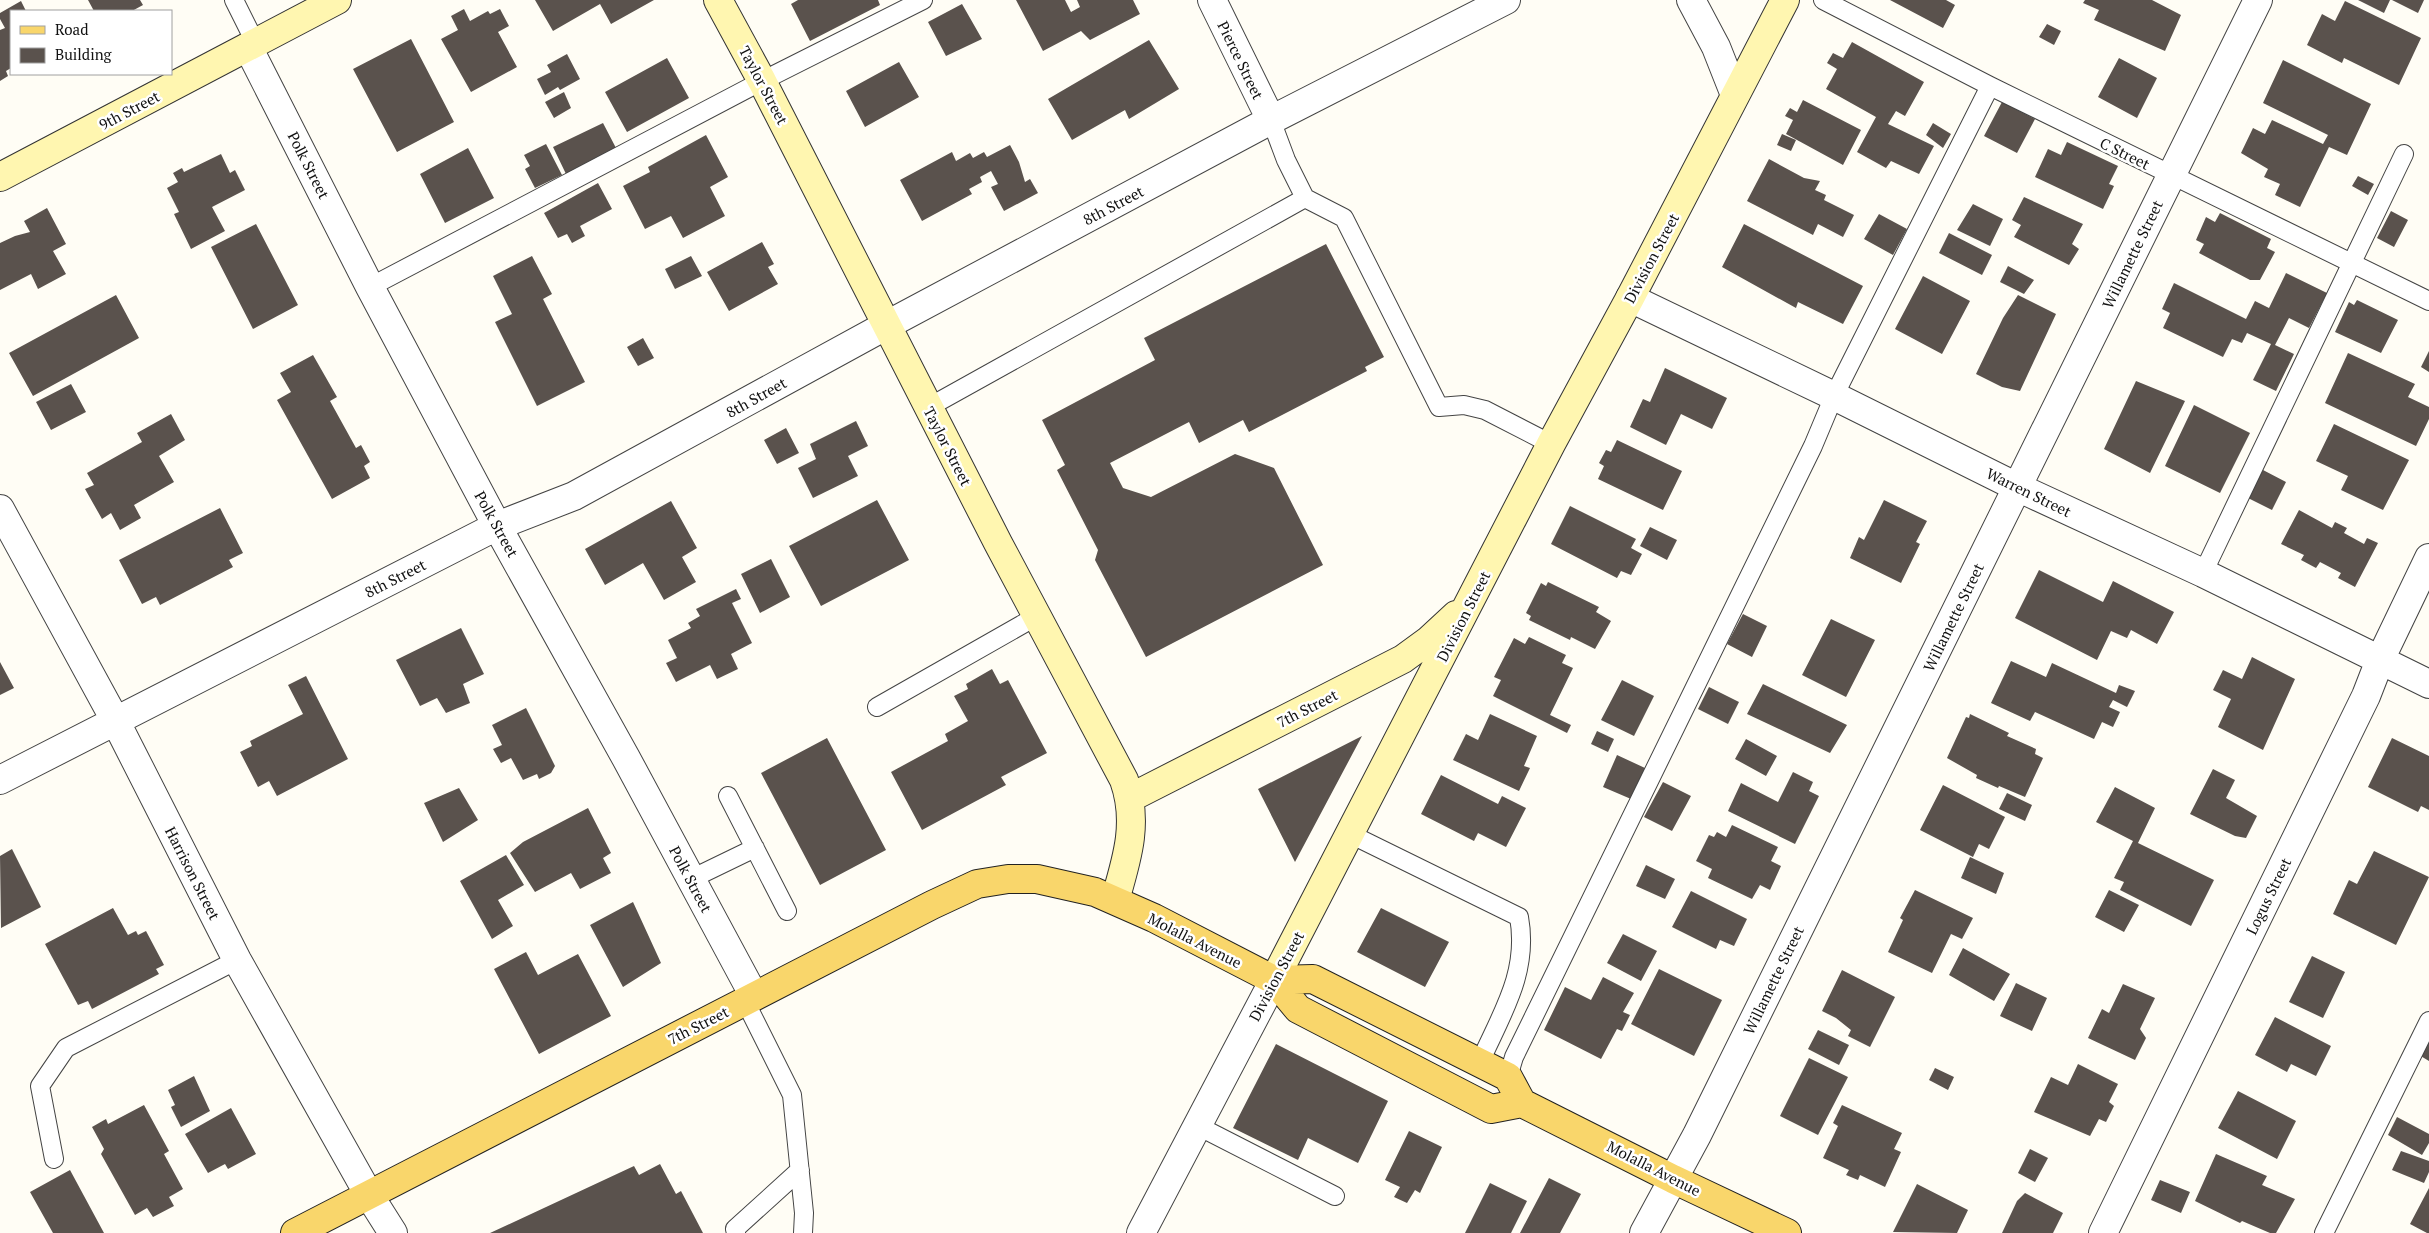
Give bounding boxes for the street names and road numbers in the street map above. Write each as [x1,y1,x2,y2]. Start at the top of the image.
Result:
street label: Pierce Street [1213,18,1269,103]
street label: Taylor Street [735,42,793,128]
street label: 9th Street [95,85,163,134]
street label: Polk Street [284,128,335,202]
street label: C Street [2097,132,2154,174]
street label: 8th Street [1079,180,1147,229]
street label: Willamette Street [2097,196,2167,311]
street label: Division Street [1619,209,1683,306]
street label: 8th Street [722,372,790,422]
street label: Taylor Street [920,403,977,489]
street label: Warren Street [1983,463,2075,521]
street label: Polk Street [471,487,524,561]
street label: 8th Street [361,554,429,602]
street label: Willamette Street [1918,559,1988,674]
street label: Division Street [1432,567,1495,665]
street label: 7th Street [1273,684,1341,732]
street label: Harrison Street [161,823,225,923]
street label: Polk Street [665,842,717,916]
street label: Logus Street [2241,854,2295,938]
street label: Molalla Avenue [1145,908,1245,972]
street label: Willamette Street [1738,922,1808,1037]
street label: Division Street [1244,927,1308,1024]
street label: 7th Street [664,1001,732,1049]
street label: Molalla Avenue [1604,1136,1704,1200]

